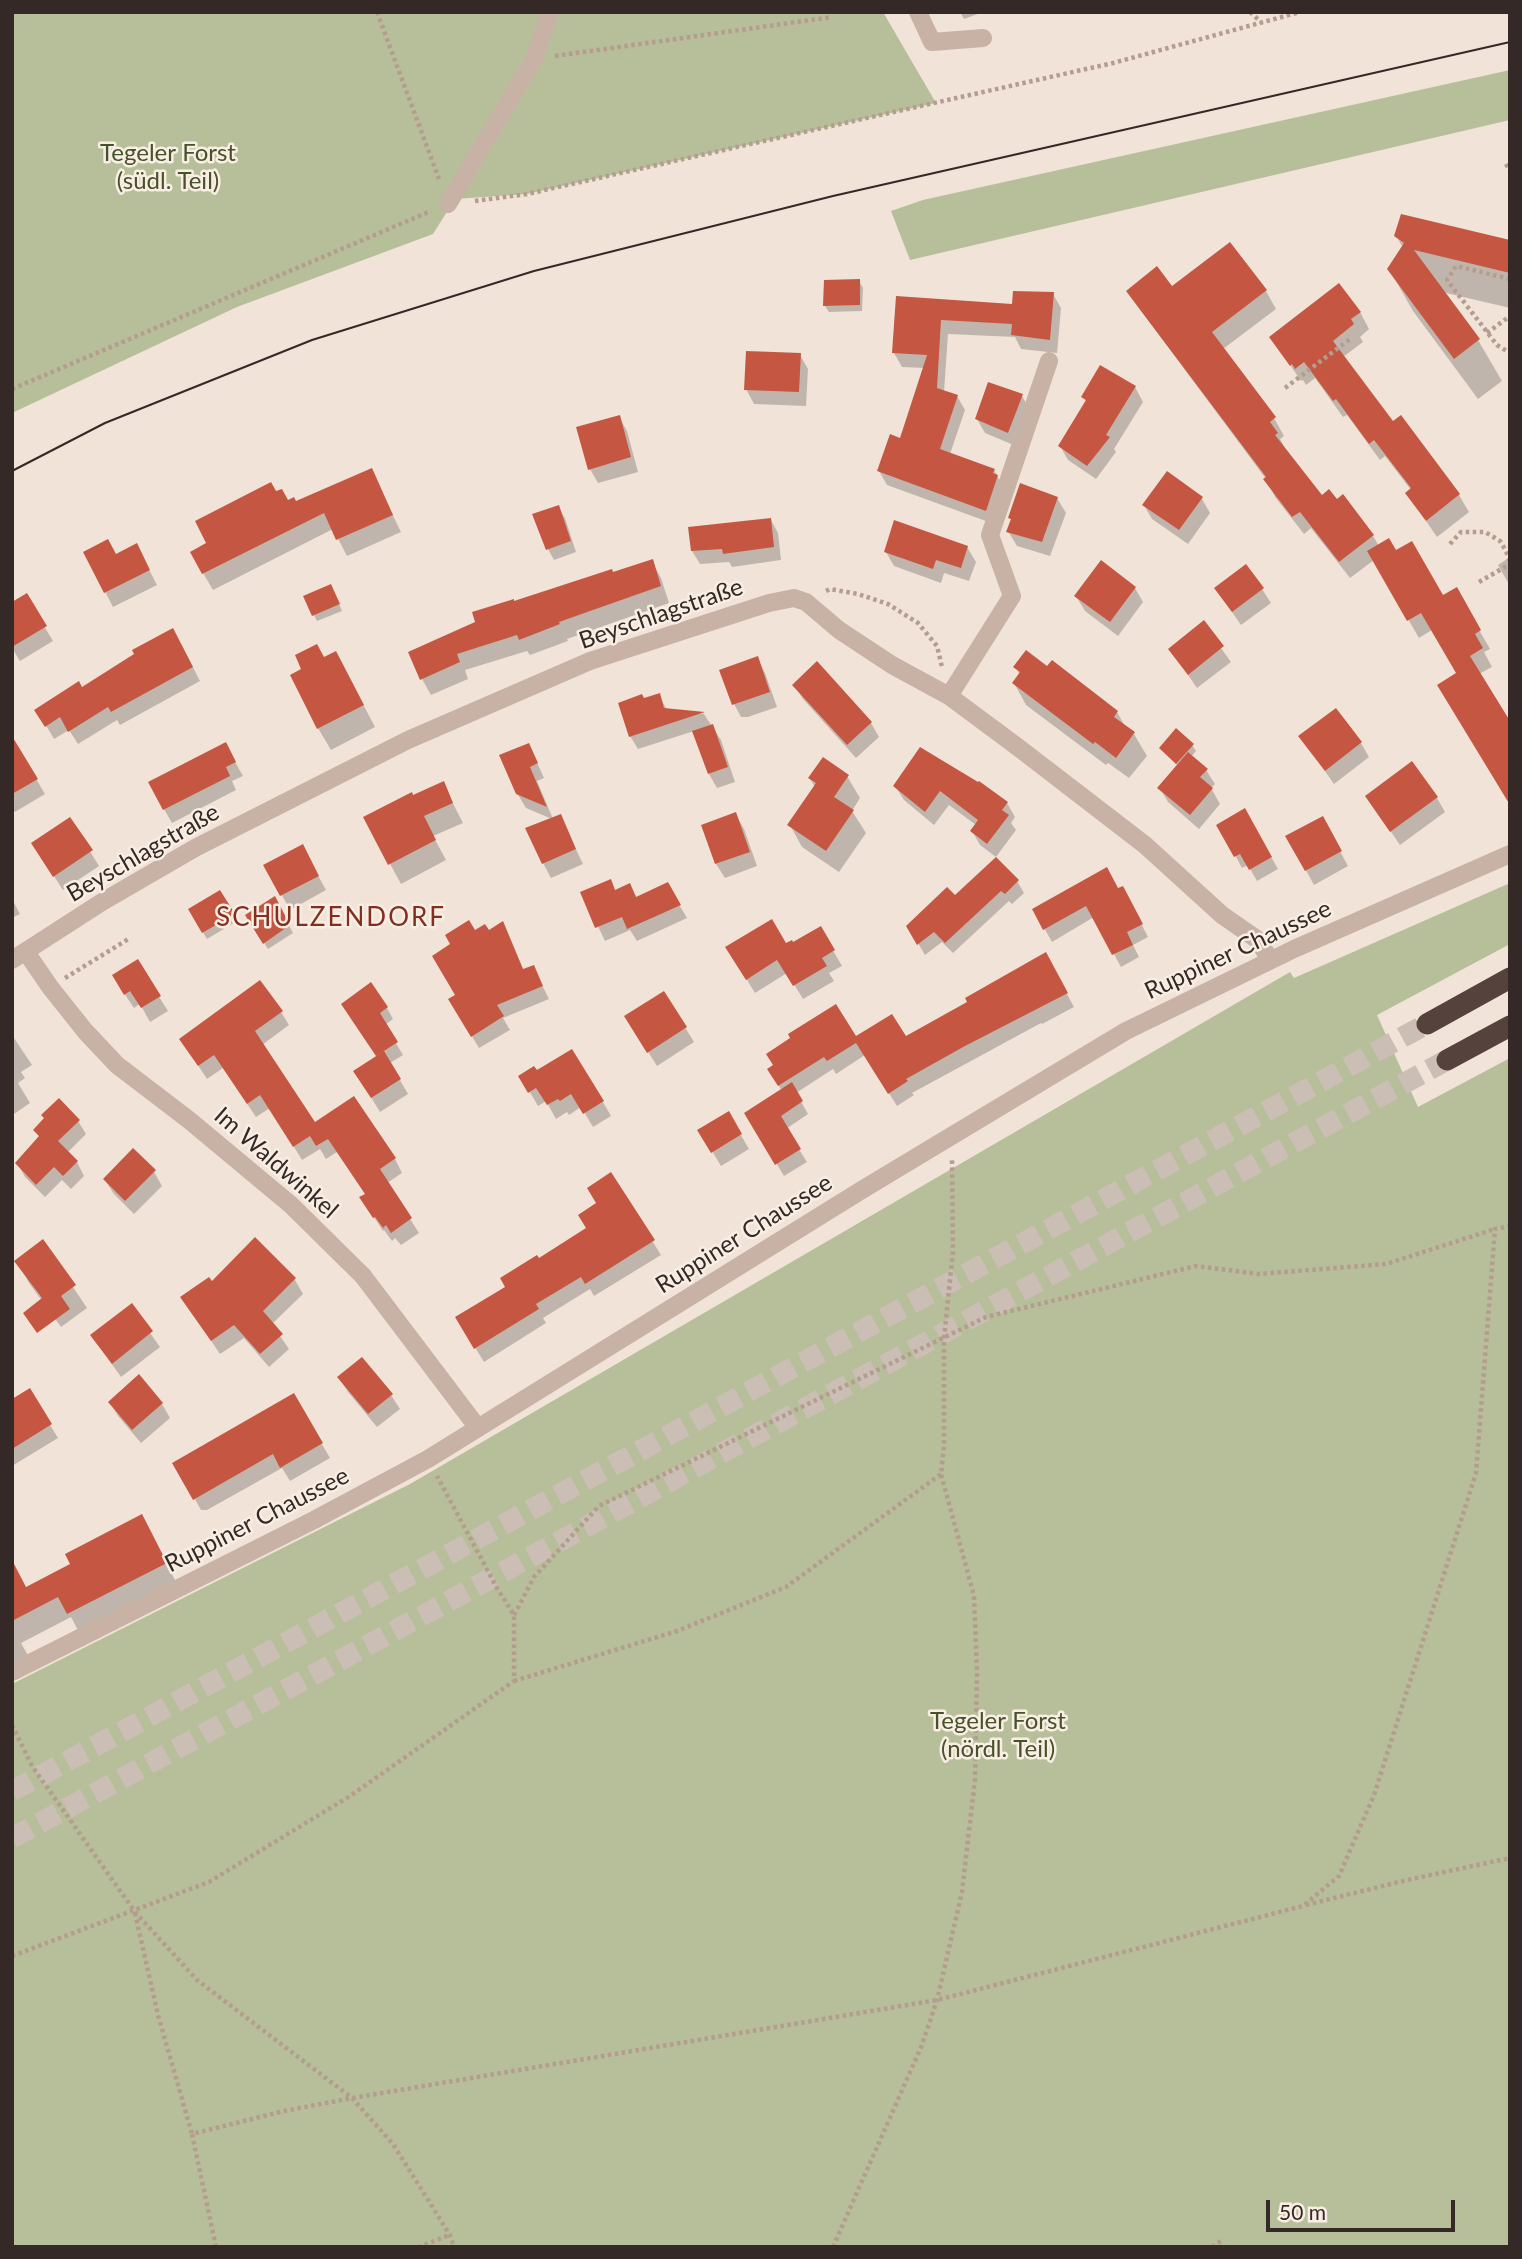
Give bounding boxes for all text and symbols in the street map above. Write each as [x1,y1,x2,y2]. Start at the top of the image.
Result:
park label: Tegeler Forst (südl. Teil) [100,139,236,195]
street label: Beyschlagstraße [575,573,747,655]
street label: Beyschlagstraße [62,798,224,908]
street label: Ruppiner Chaussee [1140,894,1336,1006]
district label: SCHULZENDORF [218,902,444,934]
street label: Im Waldwinkel [208,1101,344,1225]
street label: Ruppiner Chaussee [651,1168,837,1300]
street label: Ruppiner Chaussee [160,1461,354,1579]
park label: Tegeler Forst (nördl. Teil) [930,1707,1066,1763]
scale bar [1270,2186,1459,2230]
text: 50 m [1279,2199,1326,2224]

